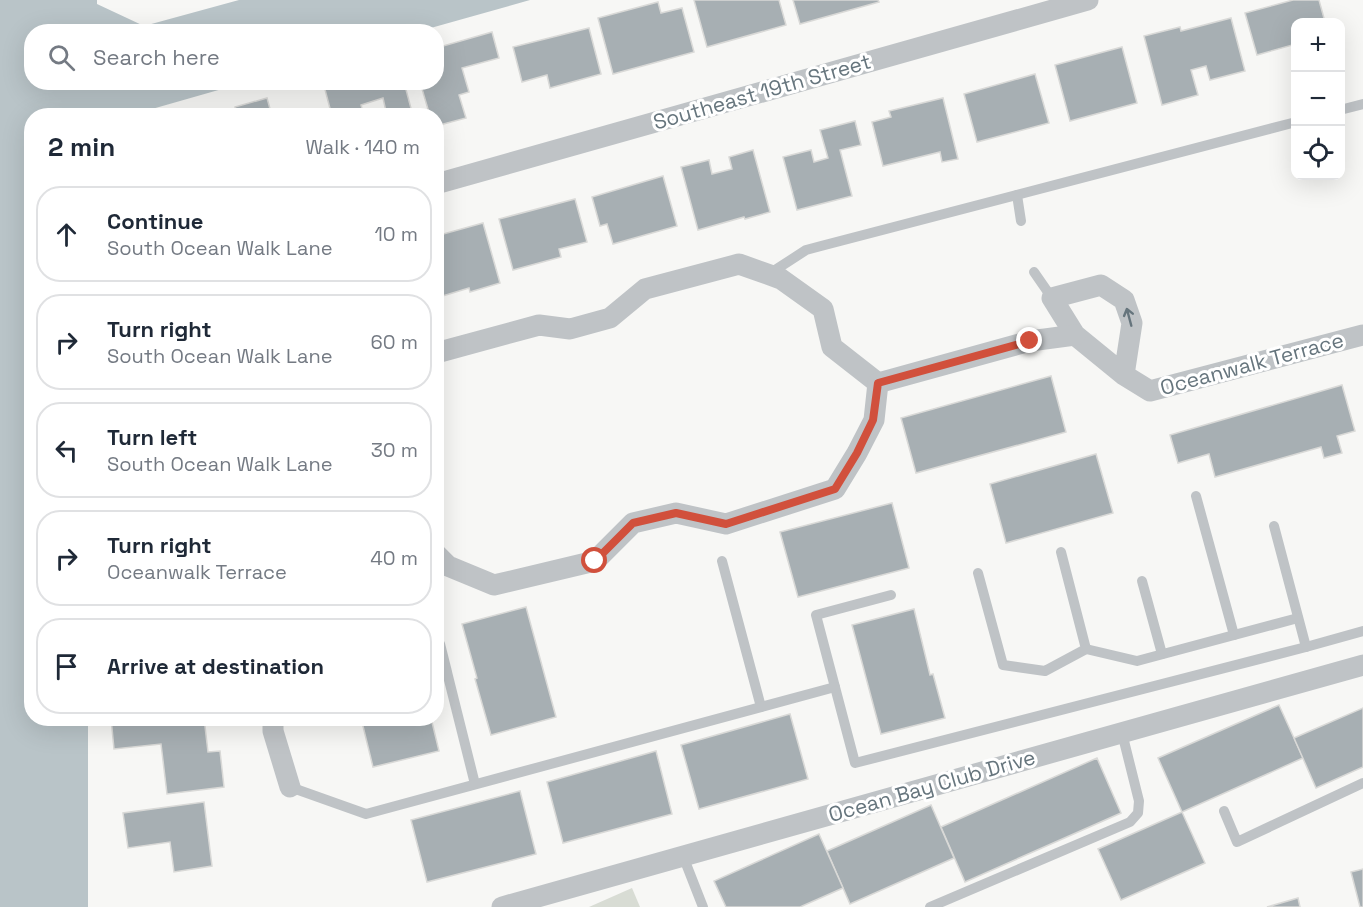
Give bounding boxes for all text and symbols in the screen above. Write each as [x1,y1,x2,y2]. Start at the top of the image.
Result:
map controls [1291,18,1345,180]
button: + [1291,18,1345,72]
search box [24,24,444,90]
icon: search [45,41,78,74]
text: Search here [93,43,220,71]
street label: Southeast 19th Street [650,47,874,136]
button: − [1291,72,1345,126]
button: locate [1291,126,1345,180]
text: 2 min [48,130,115,164]
text: Walk · 140 m [306,134,420,160]
text: Continue [107,207,203,235]
icon: ahead [50,218,83,251]
text: 10 m [374,221,418,247]
text: South Ocean Walk Lane [107,235,333,261]
one-way arrow [1123,308,1134,327]
text: Turn right [107,315,212,343]
icon: right [50,326,83,359]
street label: Oceanwalk Terrace [1157,326,1347,401]
route end [1016,327,1042,353]
text: 60 m [371,329,418,355]
text: South Ocean Walk Lane [107,343,333,369]
text: Turn left [107,423,197,451]
icon: left [50,434,83,467]
text: 30 m [371,437,418,463]
text: South Ocean Walk Lane [107,451,333,477]
text: Turn right [107,531,212,559]
icon: right [50,542,83,575]
text: 40 m [370,545,418,571]
route start [581,547,607,573]
text: Oceanwalk Terrace [107,559,287,585]
icon: arrive [50,650,83,683]
text: Arrive at destination [107,652,324,680]
street label: Ocean Bay Club Drive [825,743,1038,828]

